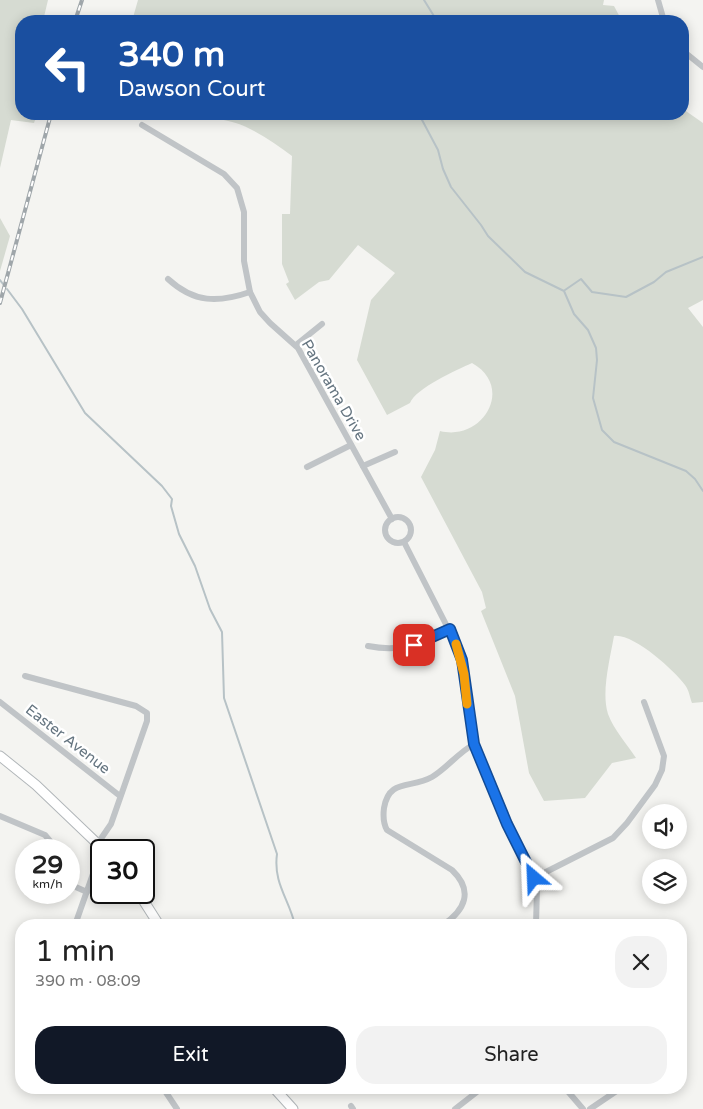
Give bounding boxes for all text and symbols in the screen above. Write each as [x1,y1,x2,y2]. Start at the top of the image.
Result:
text: 340 m [118,34,225,76]
icon: left [35,35,100,100]
text: Dawson Court [118,76,266,102]
street label: Panorama Drive [298,336,370,444]
pin [393,624,435,666]
icon: arrive [400,631,428,659]
street label: Easter Avenue [22,700,114,778]
map controls [642,804,687,904]
button: sound [642,804,687,849]
speed limit sign: 30 [90,839,155,904]
text: 29 [32,850,63,880]
position arrow [507,851,559,903]
button: layers [642,859,687,904]
text: km/h [32,877,63,891]
text: 1 min [35,933,115,970]
button: close [615,936,667,988]
text: 390 m · 08:09 [35,971,141,991]
button: Exit [35,1026,346,1084]
button: Share [356,1026,667,1084]

